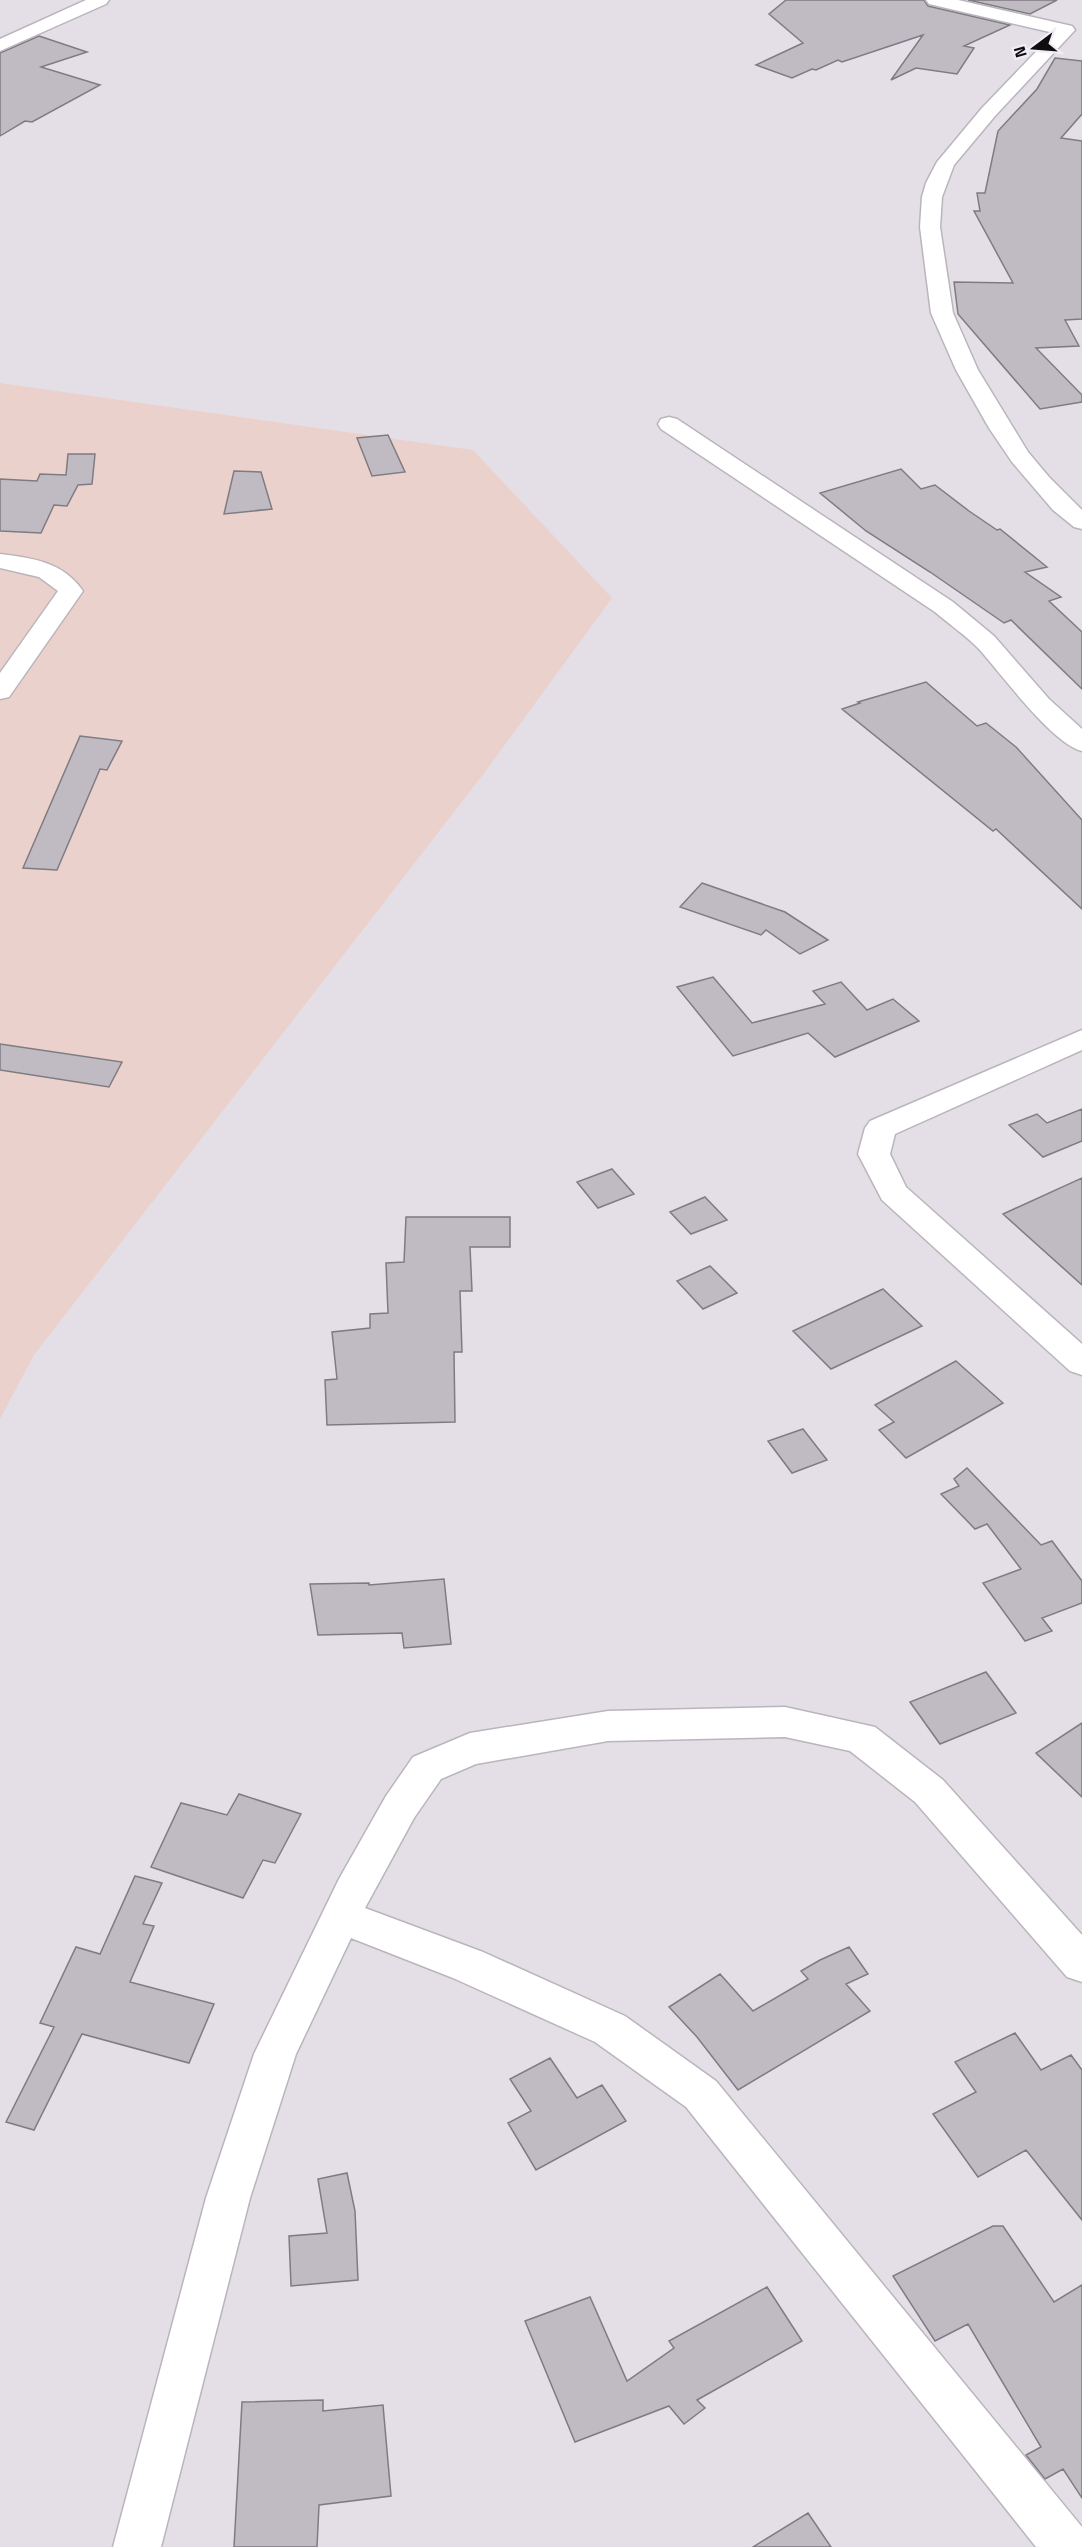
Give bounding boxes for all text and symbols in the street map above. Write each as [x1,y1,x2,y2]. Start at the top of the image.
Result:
north arrow [1004,18,1064,78]
text: N [1007,43,1033,61]

